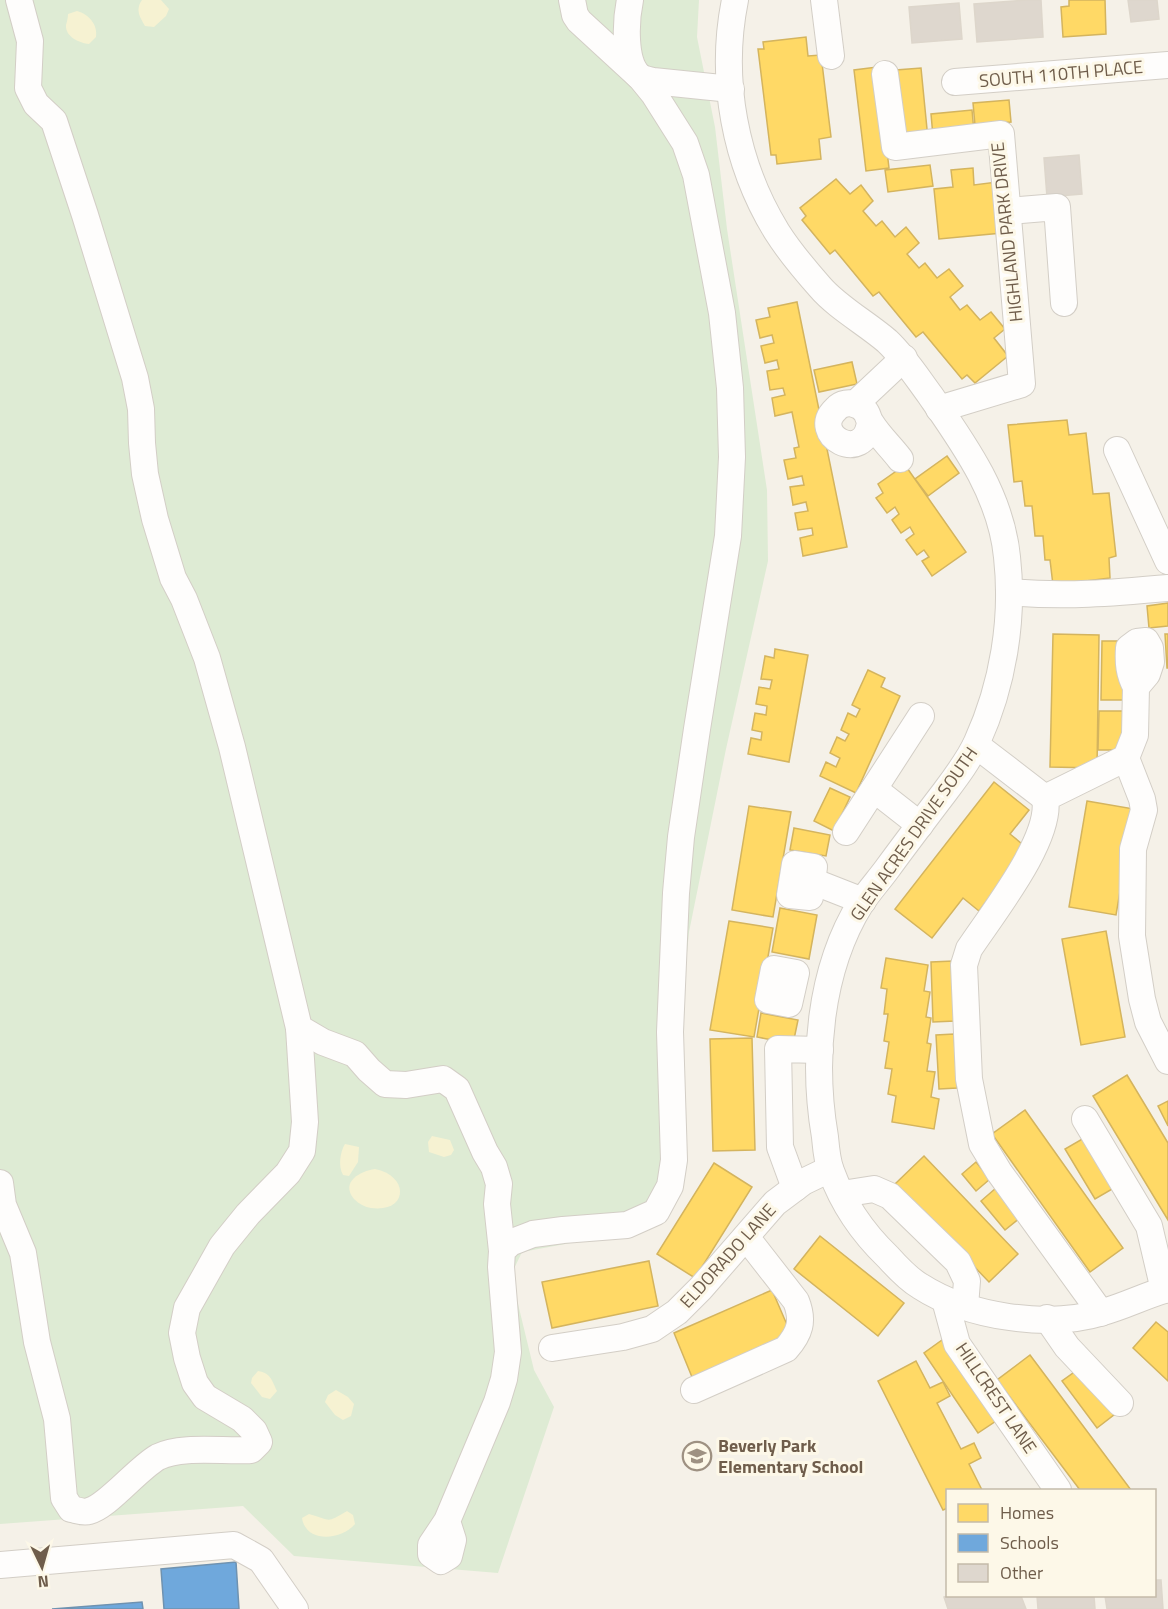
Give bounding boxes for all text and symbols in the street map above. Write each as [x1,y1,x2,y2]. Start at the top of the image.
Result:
street label: SOUTH 110TH PLACE [978,53,1144,94]
street label: HIGHLAND PARK DRIVE [984,141,1029,323]
street label: GLEN ACRES DRIVE SOUTH [843,741,984,926]
street label: ELDORADO LANE [673,1197,782,1314]
street label: HILLCREST LANE [949,1337,1044,1459]
place label: Beverly Park Elementary School [718,1432,863,1480]
school or university icon: Beverly Park Elementary School [681,1440,713,1472]
legend [946,1489,1156,1597]
text: Homes [1000,1499,1054,1526]
text: Schools [1000,1529,1059,1556]
north arrow [12,1537,72,1597]
text: Other [1000,1559,1043,1586]
text: N [37,1570,50,1594]

